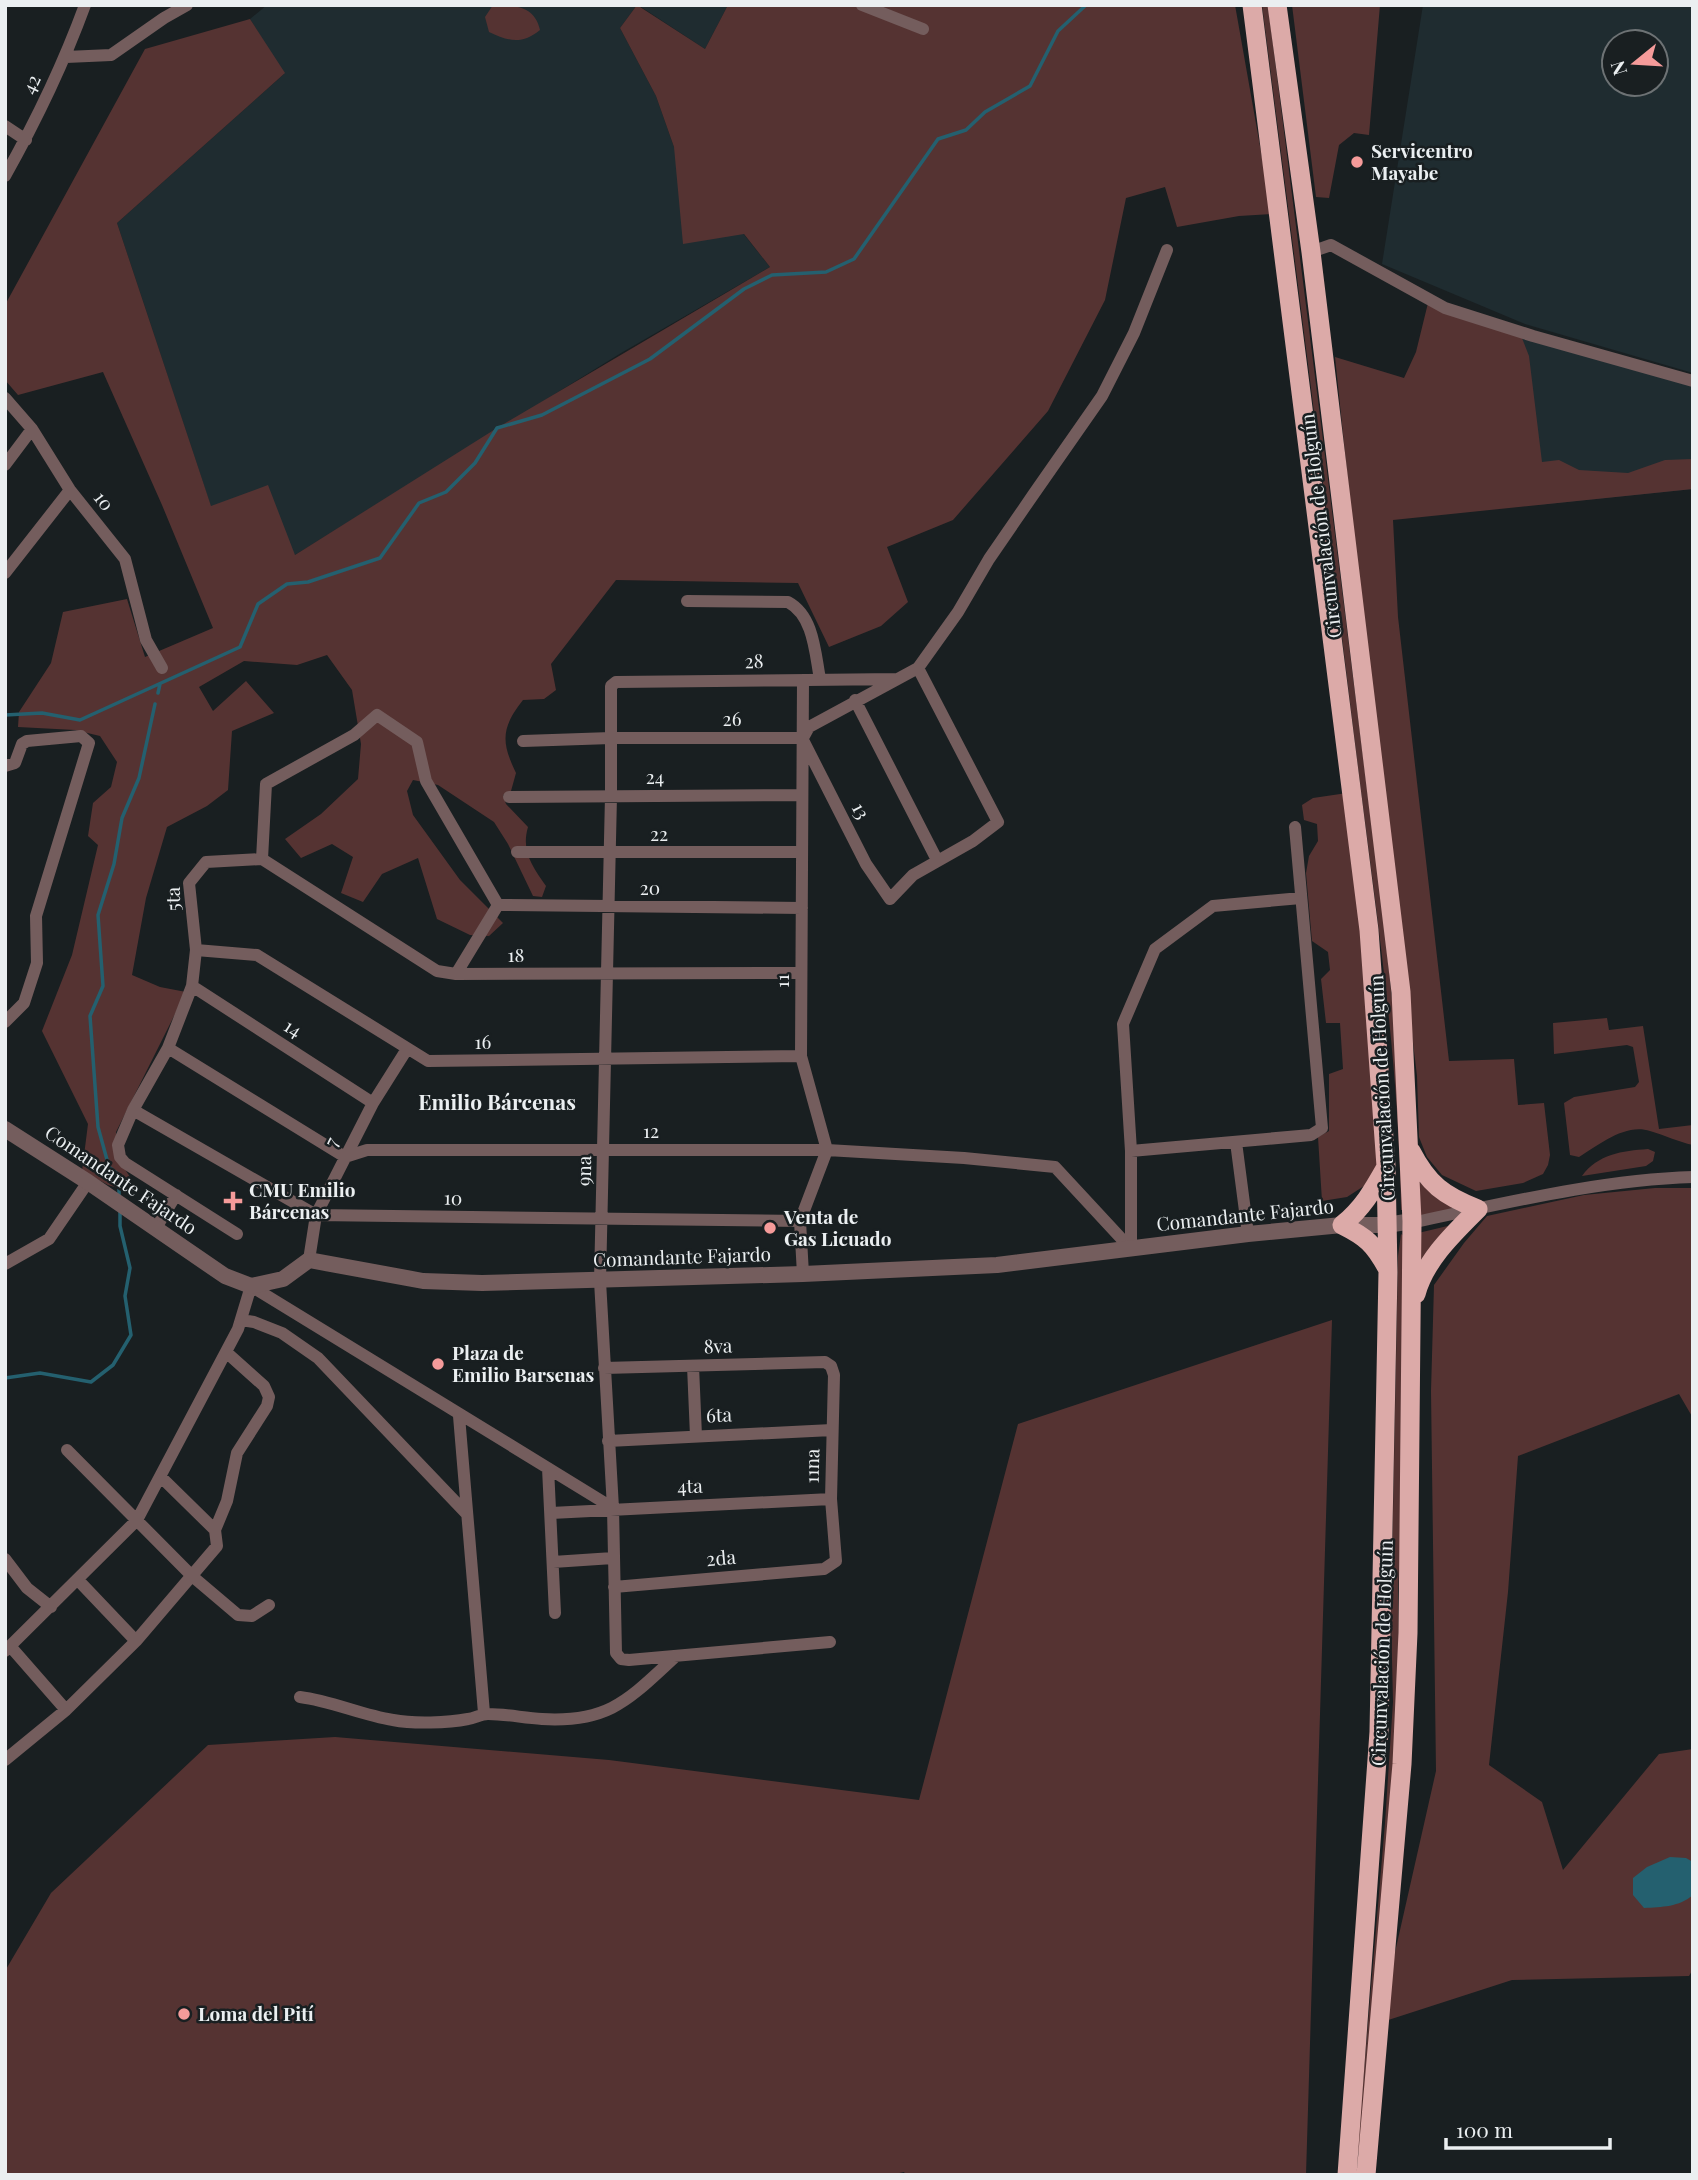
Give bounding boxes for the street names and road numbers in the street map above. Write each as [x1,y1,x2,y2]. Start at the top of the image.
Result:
street label: 42 [14,70,46,98]
street label: Circunvalación de Holguín [1293,412,1347,640]
street label: 10 [89,485,121,516]
street label: 28 [744,647,764,673]
street label: 26 [723,705,742,731]
street label: 24 [646,763,664,789]
street label: 13 [847,798,877,823]
street label: 22 [650,820,668,846]
street label: 20 [640,874,660,900]
street label: 5ta [159,886,185,911]
street label: 18 [508,941,524,967]
street label: 11 [768,974,794,988]
street label: Circunvalación de Holguín [1362,974,1400,1202]
street label: 14 [280,1012,308,1043]
street label: 16 [475,1028,492,1054]
street label: 12 [643,1117,659,1143]
street label: Comandante Fajardo [40,1119,203,1240]
street label: 7 [317,1132,344,1151]
street label: 9na [570,1155,596,1186]
street label: 10 [444,1184,462,1210]
street label: Comandante Fajardo [1155,1192,1335,1236]
street label: Comandante Fajardo [592,1240,771,1272]
street label: 8va [703,1331,733,1358]
street label: 6ta [706,1401,733,1427]
street label: 11na [798,1448,824,1484]
street label: 4ta [677,1472,704,1498]
street label: Circunvalación de Holguín [1364,1539,1398,1766]
street label: 2da [705,1543,737,1571]

